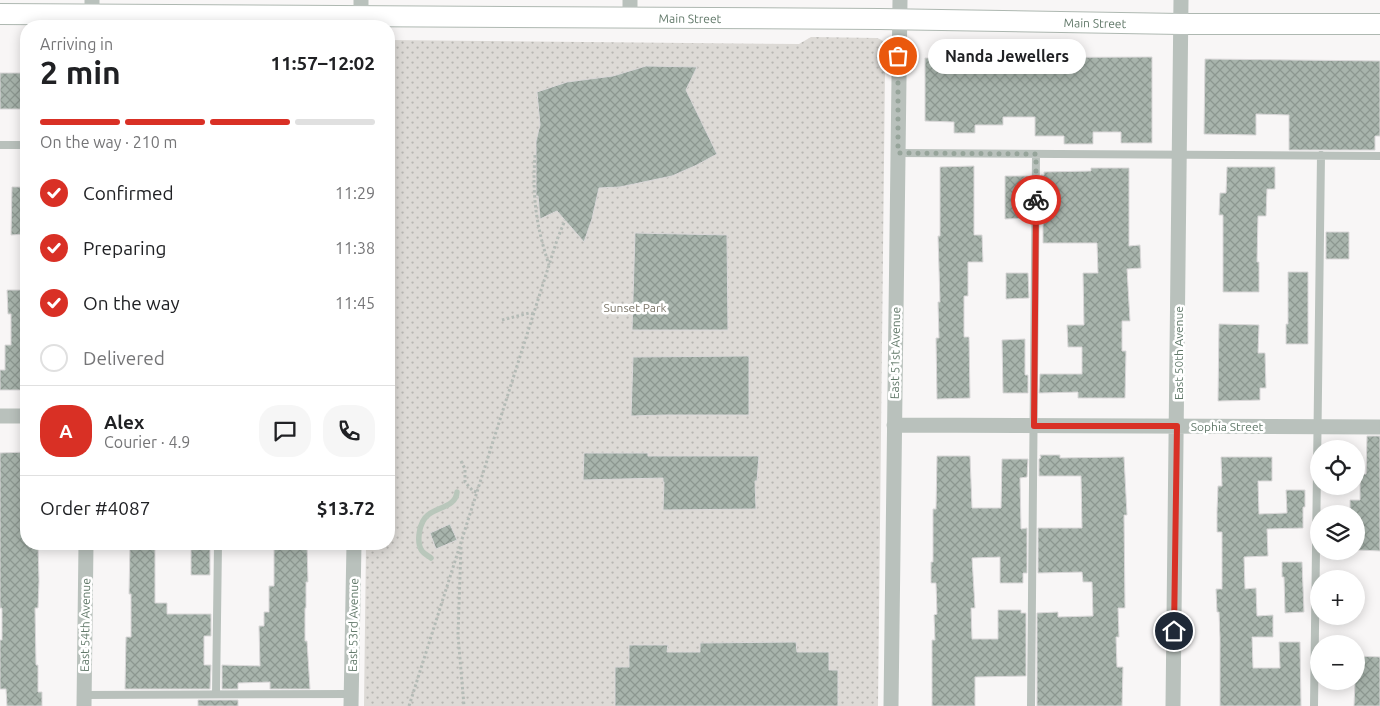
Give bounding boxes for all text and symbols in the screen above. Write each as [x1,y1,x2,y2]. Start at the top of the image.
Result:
street label: Main Street [659,11,722,25]
street label: Main Street [1064,16,1127,30]
text: Arriving in [40,35,113,53]
pin [877,35,919,77]
callout: Nanda Jewellers [928,38,1086,74]
icon: bag [884,42,912,70]
text: Nanda Jewellers [945,47,1069,65]
text: 11:57–12:02 [270,52,375,74]
text: 2 min [40,54,121,90]
text: On the way · 210 m [40,133,177,151]
courier [1011,175,1061,225]
icon: check [40,179,68,207]
text: Confirmed [83,182,174,204]
text: 11:29 [335,184,375,202]
icon: bike [1022,186,1050,214]
icon: check [40,234,68,262]
text: Preparing [83,237,167,259]
text: 11:38 [335,239,375,257]
icon: check [40,289,68,317]
text: On the way [83,292,180,314]
text: 11:45 [335,294,375,312]
park label: Sunset Park [603,301,667,314]
street label: East 50th Avenue [1172,306,1185,400]
street label: East 51st Avenue [888,307,902,399]
text: Delivered [83,347,165,369]
button: chat [259,405,311,457]
button: phone [323,405,375,457]
text: Alex [104,411,144,433]
text: A [59,420,73,442]
street label: Sophia Street [1191,420,1264,433]
text: Courier · 4.9 [104,433,190,451]
map controls [1310,440,1365,690]
button: locate [1310,440,1365,495]
text: Order #4087 [40,497,150,519]
text: $13.72 [317,497,375,519]
button: layers [1310,505,1365,560]
button: + [1310,570,1365,625]
street label: East 54th Avenue [78,578,92,672]
street label: East 53rd Avenue [346,578,360,672]
pin [1153,610,1195,652]
icon: home [1160,617,1188,645]
button: − [1310,635,1365,690]

